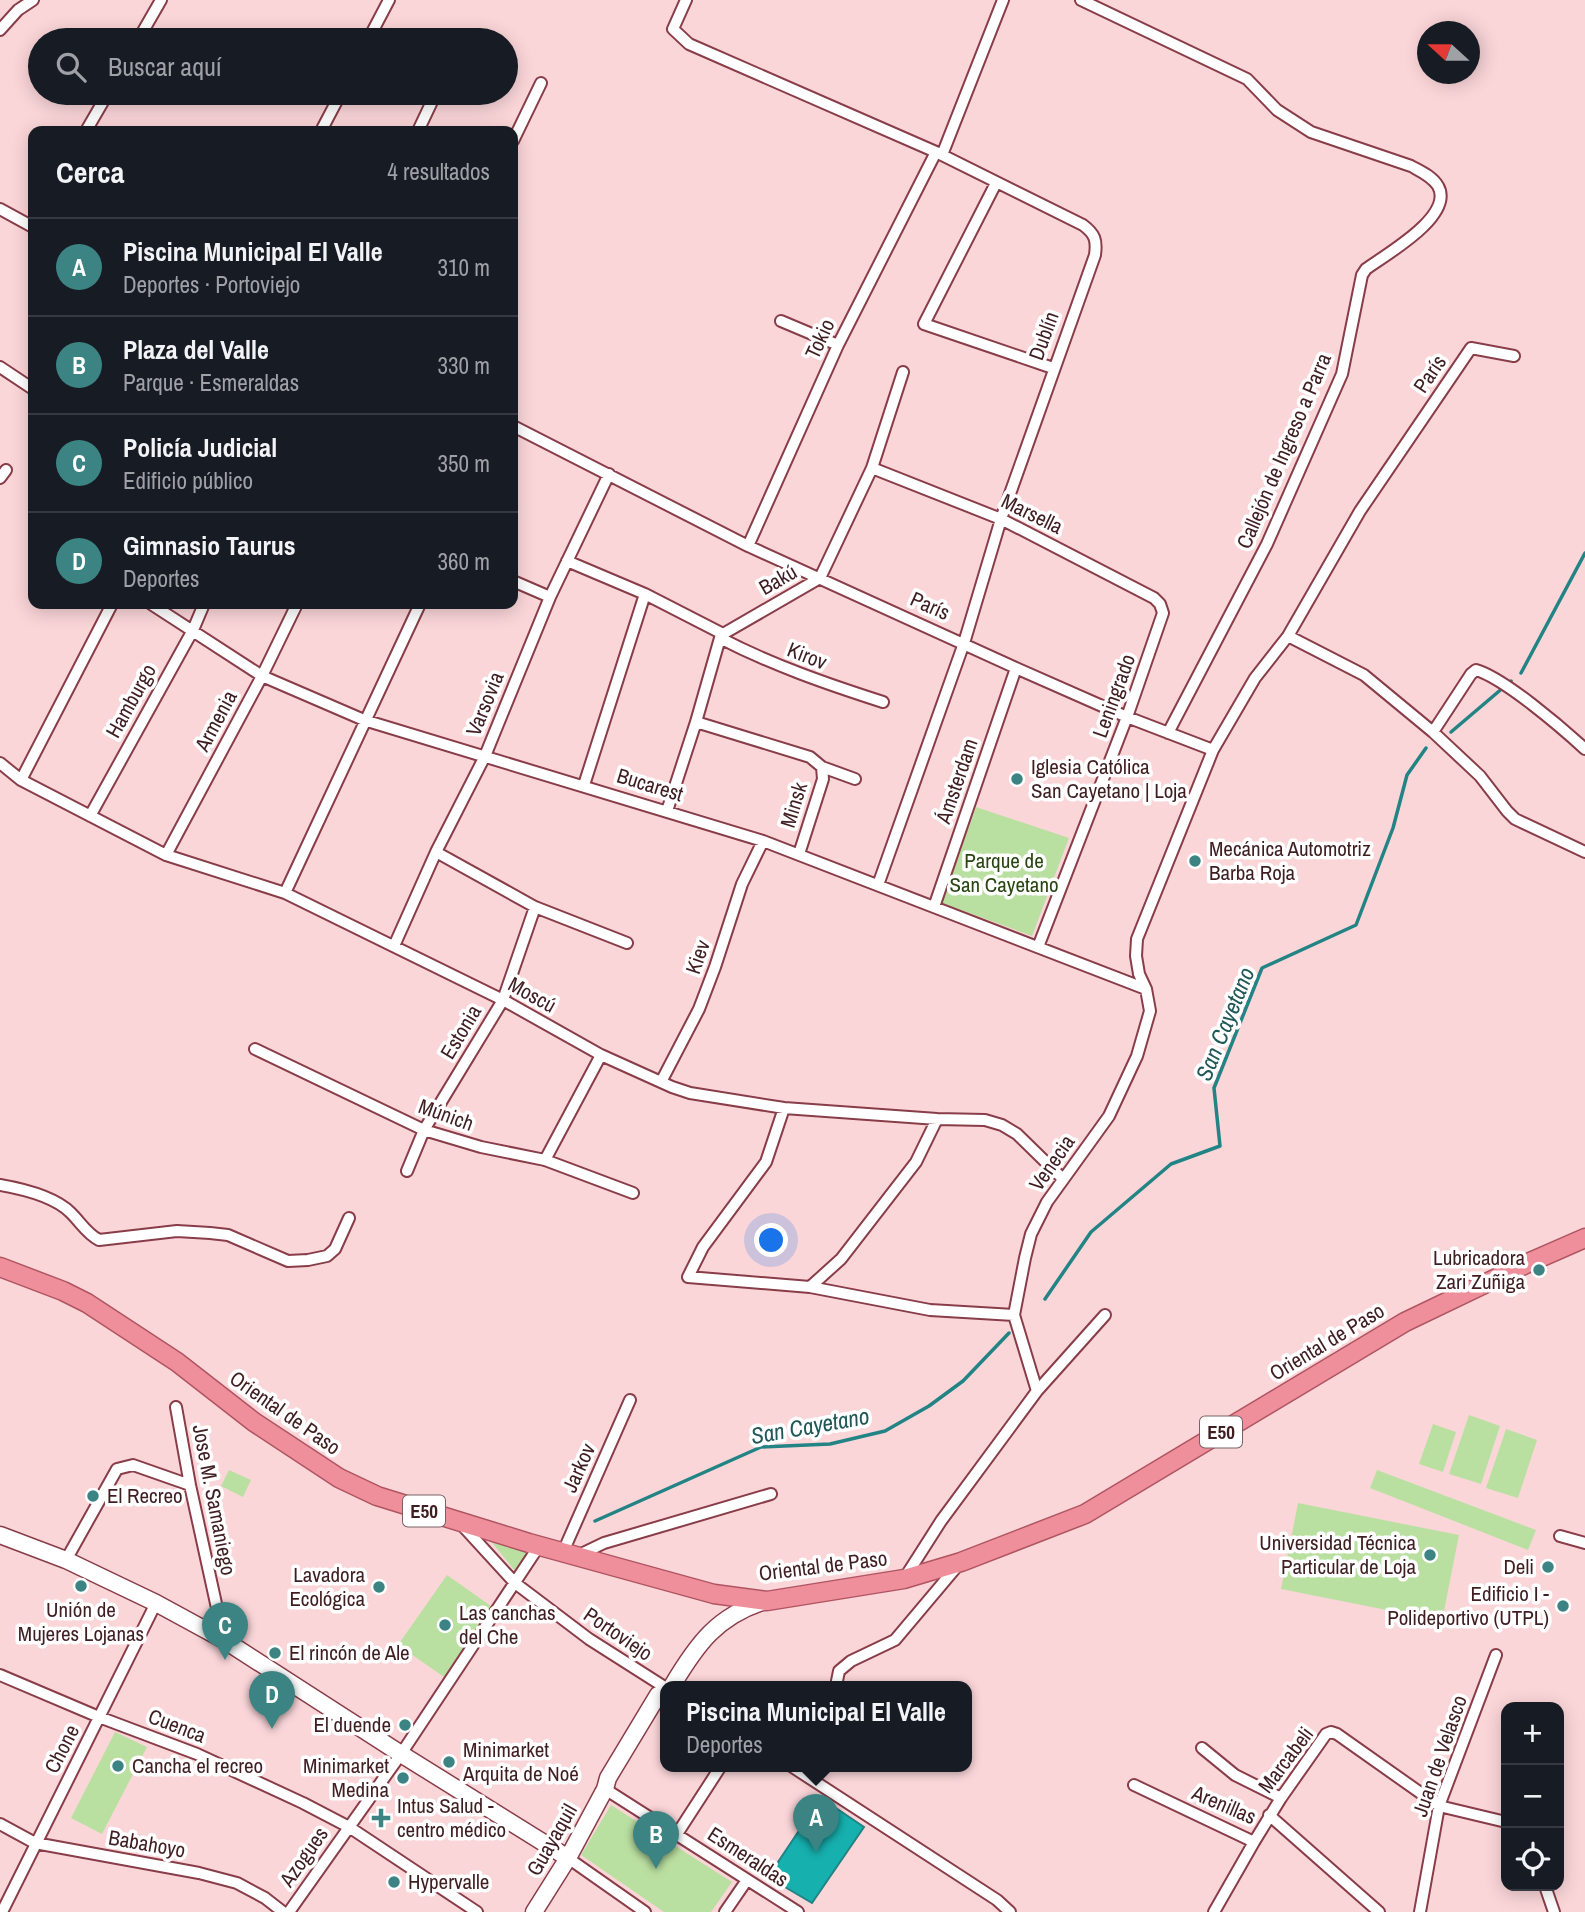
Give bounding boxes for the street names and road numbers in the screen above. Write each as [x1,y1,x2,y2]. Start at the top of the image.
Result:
street label: Dublín [1021,307,1066,364]
street label: Tokio [798,314,841,364]
street label: Callejón de Ingreso a Parra [1229,348,1338,553]
street label: París [1406,349,1453,398]
street label: Marsella [997,486,1068,541]
street label: Bakú [754,557,802,602]
street label: París [906,584,954,627]
street label: Kirov [783,635,831,676]
street label: Leningrado [1085,650,1142,742]
street label: Hamburgo [98,659,163,743]
street label: Varsovia [459,667,511,740]
street label: Armenia [187,685,244,757]
street label: Ámsterdam [928,734,985,828]
street label: Bucarest [613,761,687,808]
street label: Minsk [773,778,814,831]
street label: Kiev [678,935,717,978]
street label: Moscú [503,970,561,1020]
street label: Estonia [433,999,488,1064]
street label: Múnich [415,1091,478,1138]
street label: Venecia [1022,1129,1082,1197]
street label: Oriental de Paso [1264,1296,1390,1387]
street label: Oriental de Paso [224,1364,347,1462]
road number: E50 [1200,1416,1242,1448]
street label: Jose M. Samaniego [186,1422,243,1578]
street label: Jarkov [555,1438,602,1497]
road number: E50 [403,1496,445,1526]
street label: Oriental de Paso [757,1543,889,1588]
street label: Portoviejo [578,1600,659,1667]
street label: Juan de Velasco [1405,1691,1474,1820]
street label: Cuenca [144,1701,210,1750]
street label: Chone [37,1720,86,1778]
street label: Marcabeli [1251,1721,1320,1799]
street label: Arenillas [1187,1778,1261,1831]
street label: Guayaquil [519,1799,584,1881]
street label: Esmeraldas [702,1820,794,1894]
street label: Azogues [272,1821,335,1893]
street label: Babahoyo [106,1822,188,1865]

